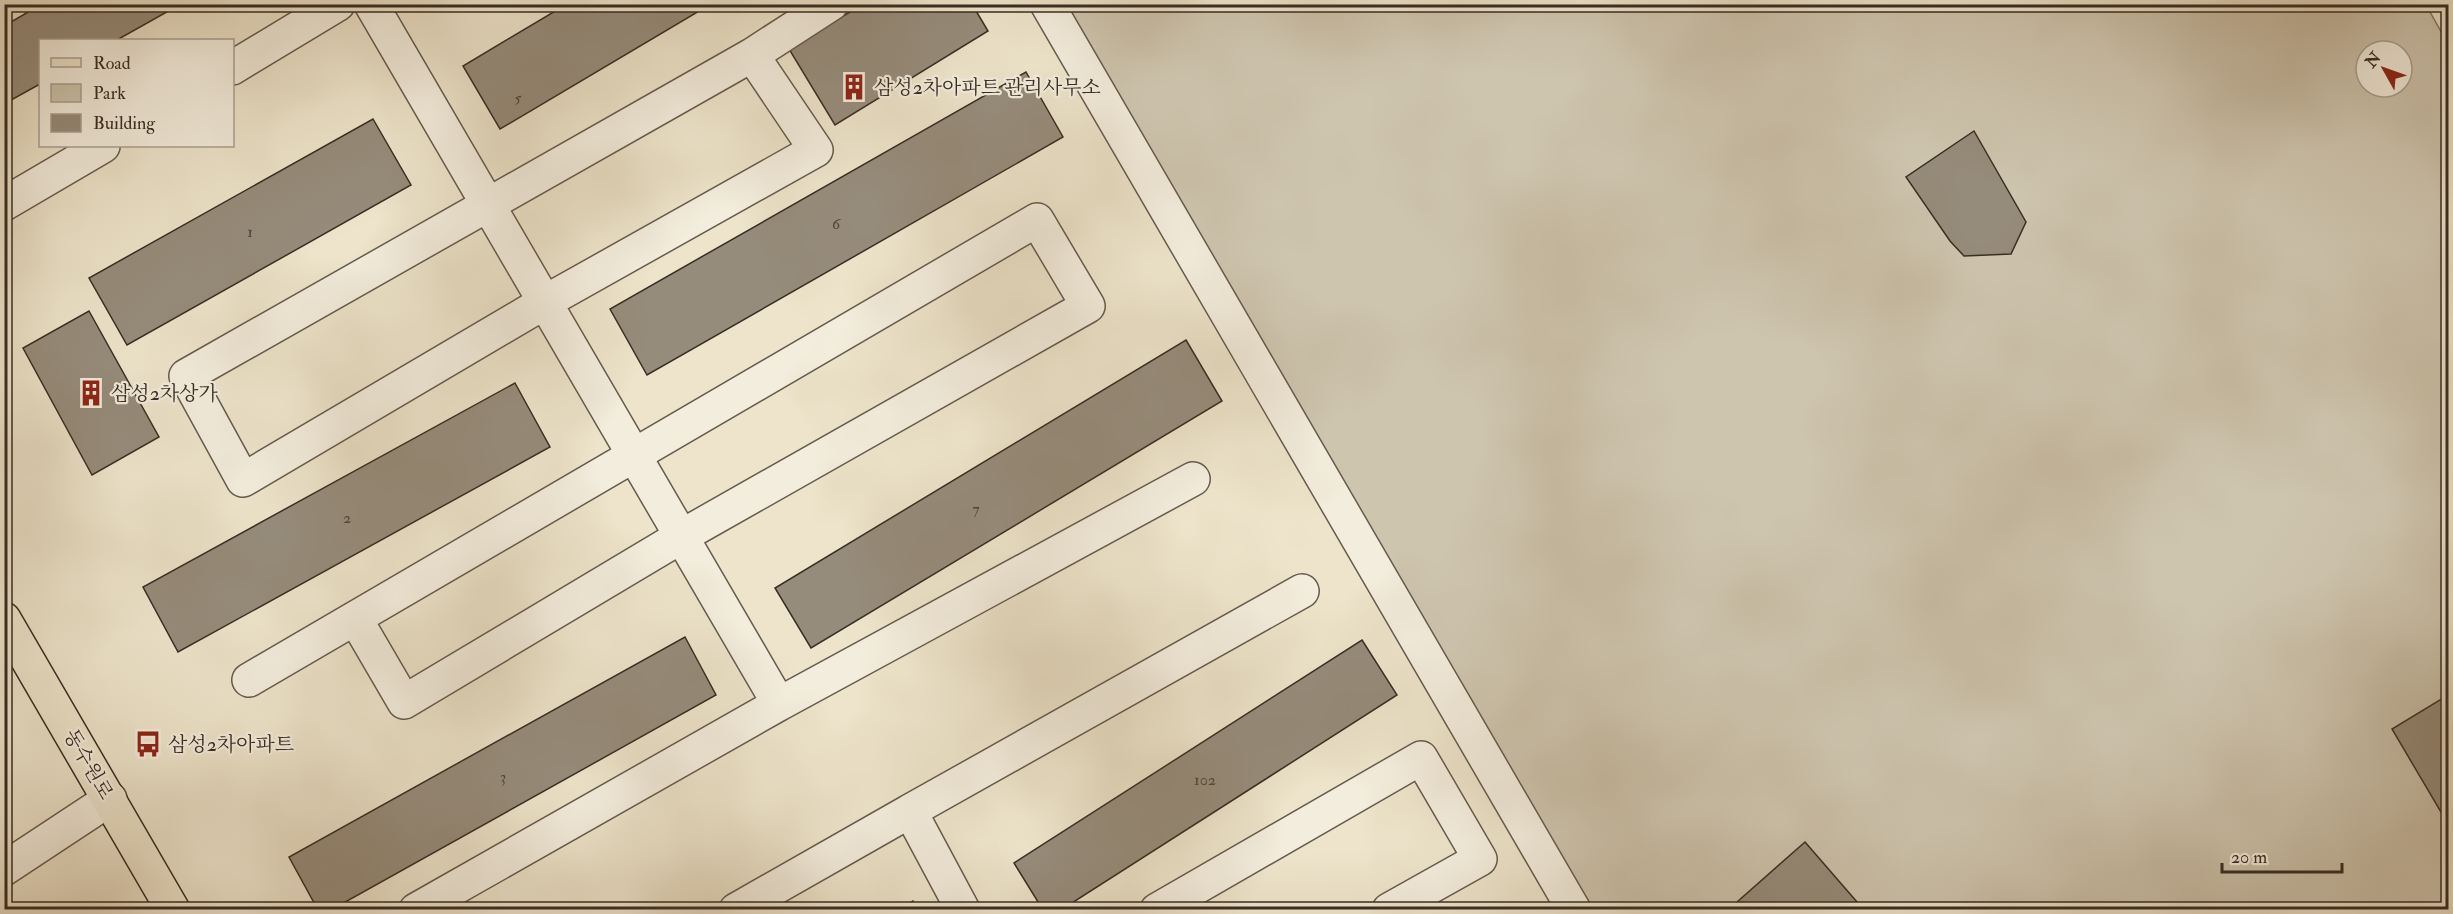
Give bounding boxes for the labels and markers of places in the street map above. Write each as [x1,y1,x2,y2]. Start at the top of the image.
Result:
building icon: 삼성2차아파트 관리사무소 [839,72,869,102]
place label: 삼성2차아파트 관리사무소 [874,75,1101,100]
building icon: 삼성2차상가 [76,378,106,408]
place label: 삼성2차상가 [111,381,218,406]
bus stop icon: 삼성2차아파트 [133,729,163,759]
place label: 삼성2차아파트 [168,732,294,757]

